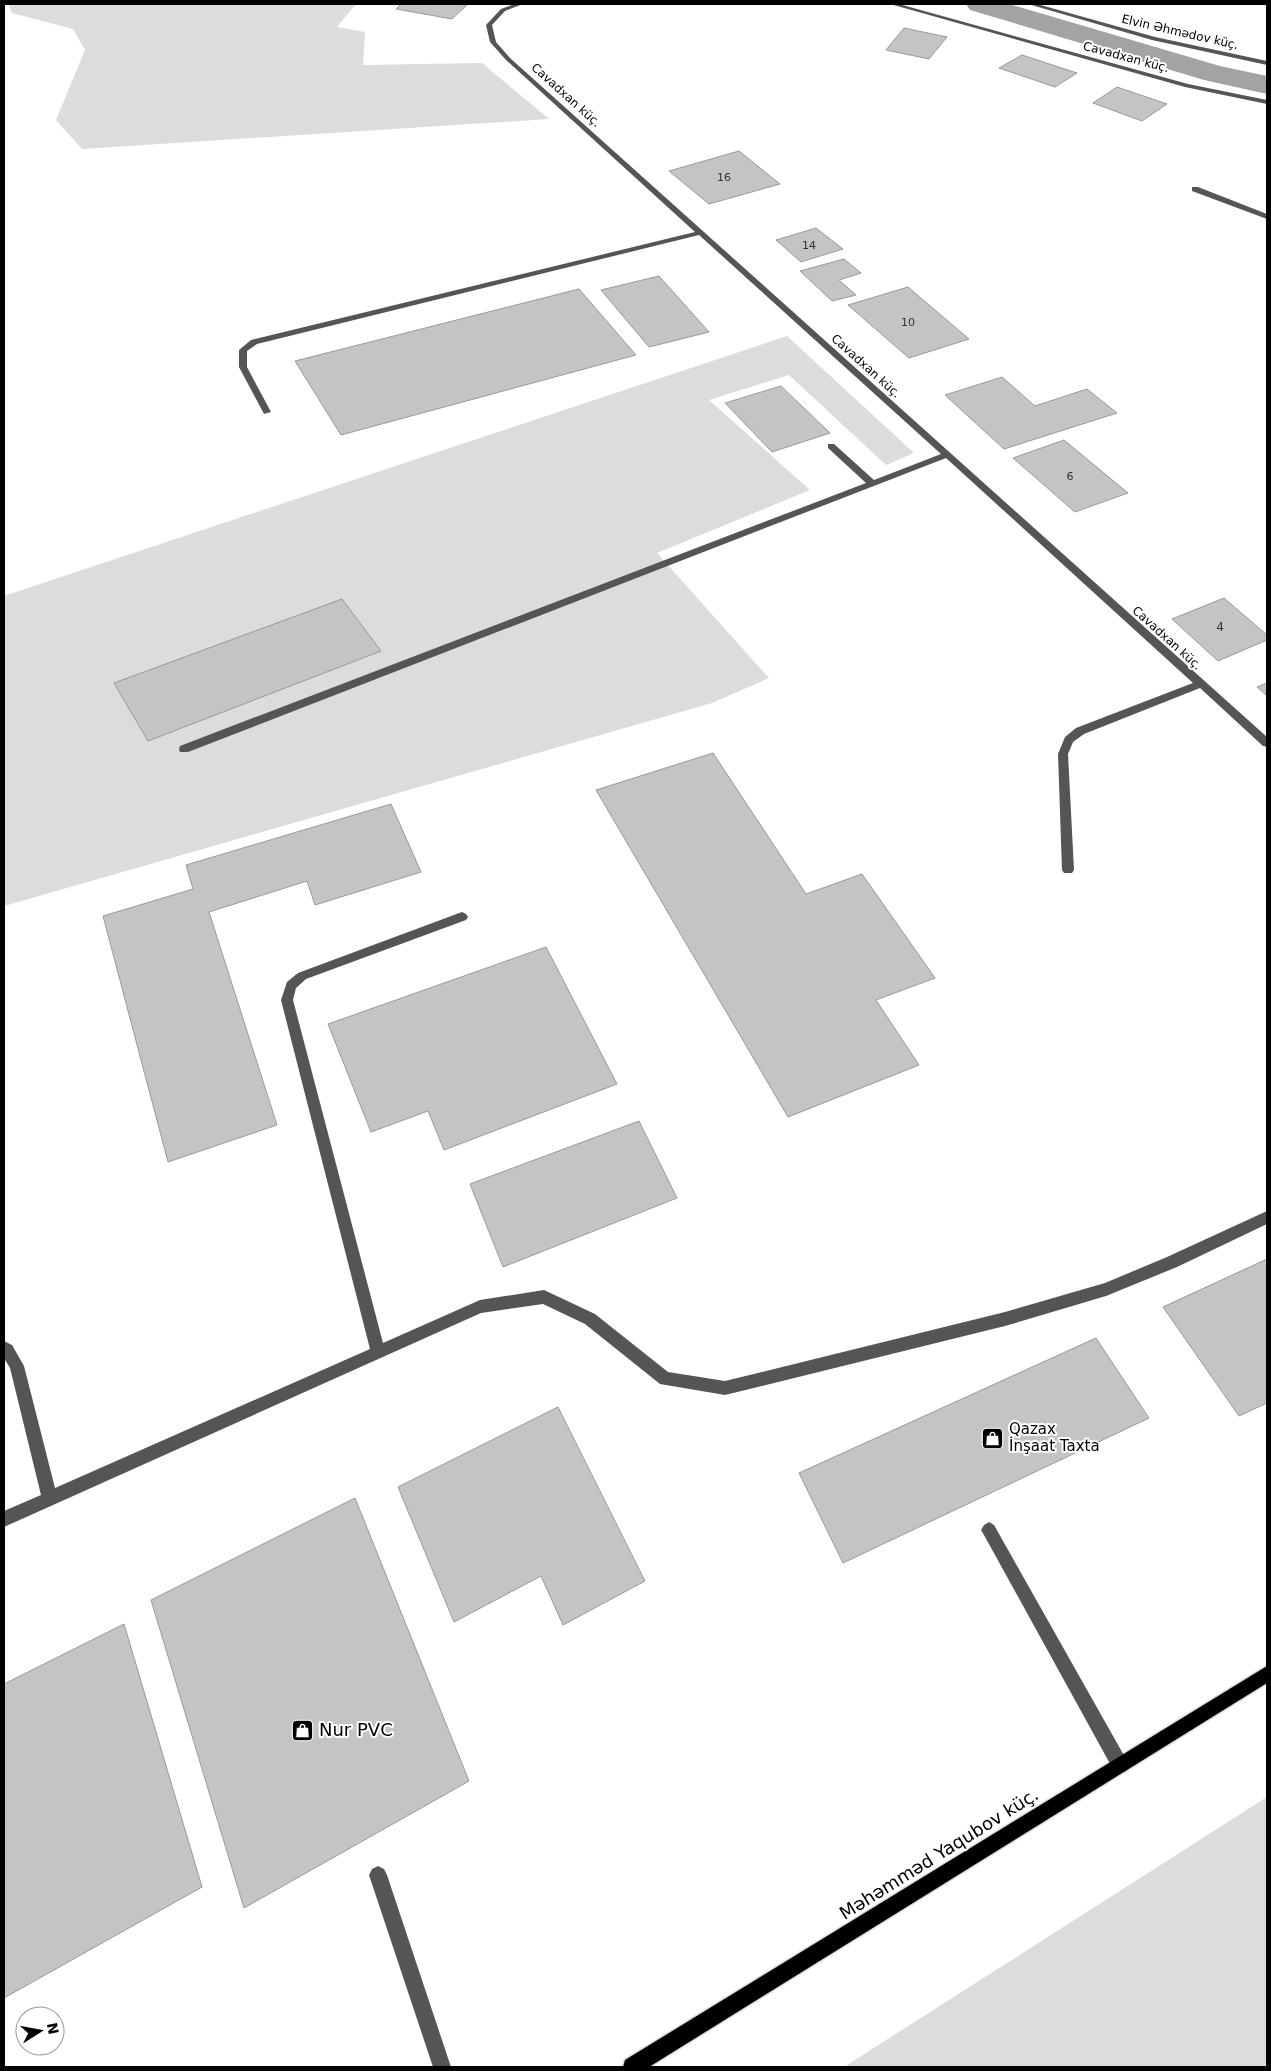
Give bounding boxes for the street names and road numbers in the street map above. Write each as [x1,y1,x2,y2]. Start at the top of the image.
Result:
street label: Elvin Əhmədov küç. [1120,12,1240,52]
street label: Cavadxan küç. [1082,39,1170,75]
street label: Cavadxan küç. [529,60,603,130]
street label: Cavadxan küç. [829,331,903,401]
street label: Cavadxan küç. [1130,603,1204,673]
street label: Məhəmməd Yaqubov küç. [835,1784,1042,1924]

